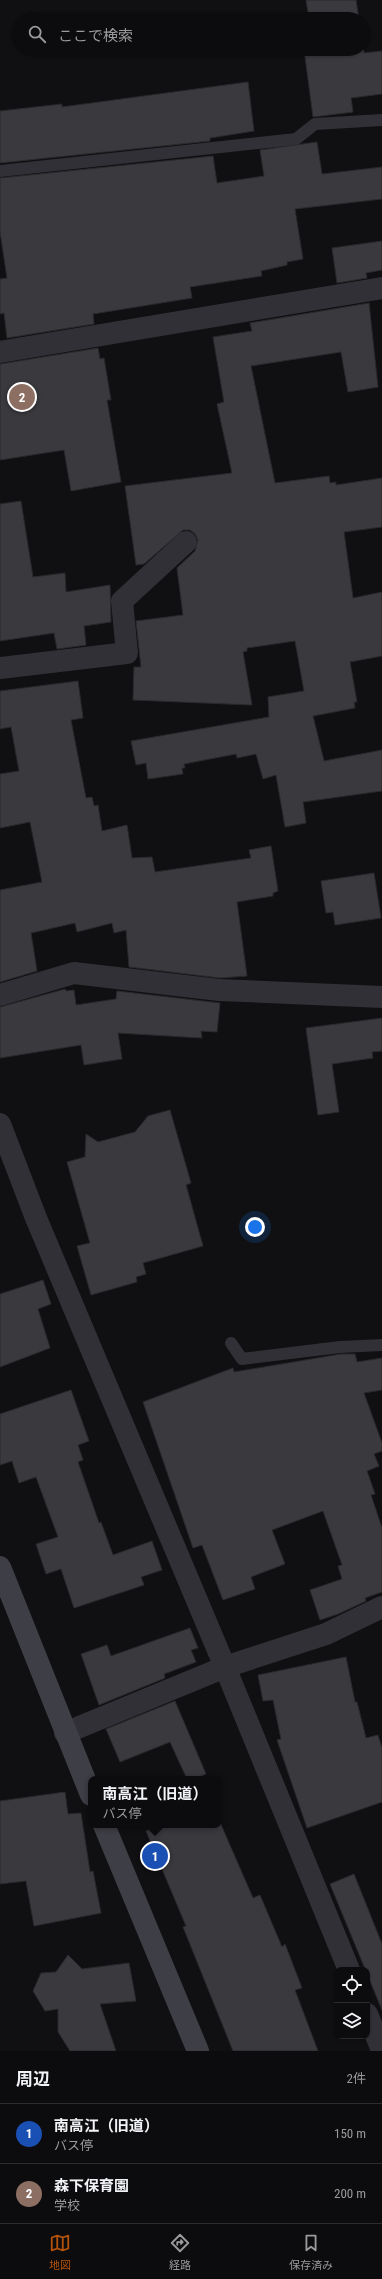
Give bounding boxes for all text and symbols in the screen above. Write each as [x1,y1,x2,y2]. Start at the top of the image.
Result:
search box [12,12,370,56]
icon: search [26,23,48,45]
text: ここで検索 [58,27,133,45]
pin: 2 [9,382,35,412]
your location [245,1217,265,1237]
popup [88,1776,222,1828]
text: 南高江（旧道） [102,1785,208,1803]
text: バス停 [102,1806,142,1821]
pin: 1 [142,1841,168,1871]
map controls [334,1967,370,2039]
button: locate [334,1967,370,2003]
button: layers [334,2003,370,2039]
text: 周辺 [16,2069,50,2089]
text: 2件 [347,2071,366,2086]
text: 南高江（旧道） [54,2117,159,2135]
text: 1 [26,2126,32,2141]
text: 150 m [334,2126,366,2141]
text: バス停 [54,2138,93,2153]
text: 森下保育園 [54,2177,129,2195]
text: 2 [26,2186,32,2201]
text: 200 m [334,2186,366,2201]
text: 学校 [54,2198,80,2213]
tab: 地図 [49,2232,71,2272]
tab: 経路 [169,2232,191,2272]
tab: 保存済み [289,2232,333,2272]

